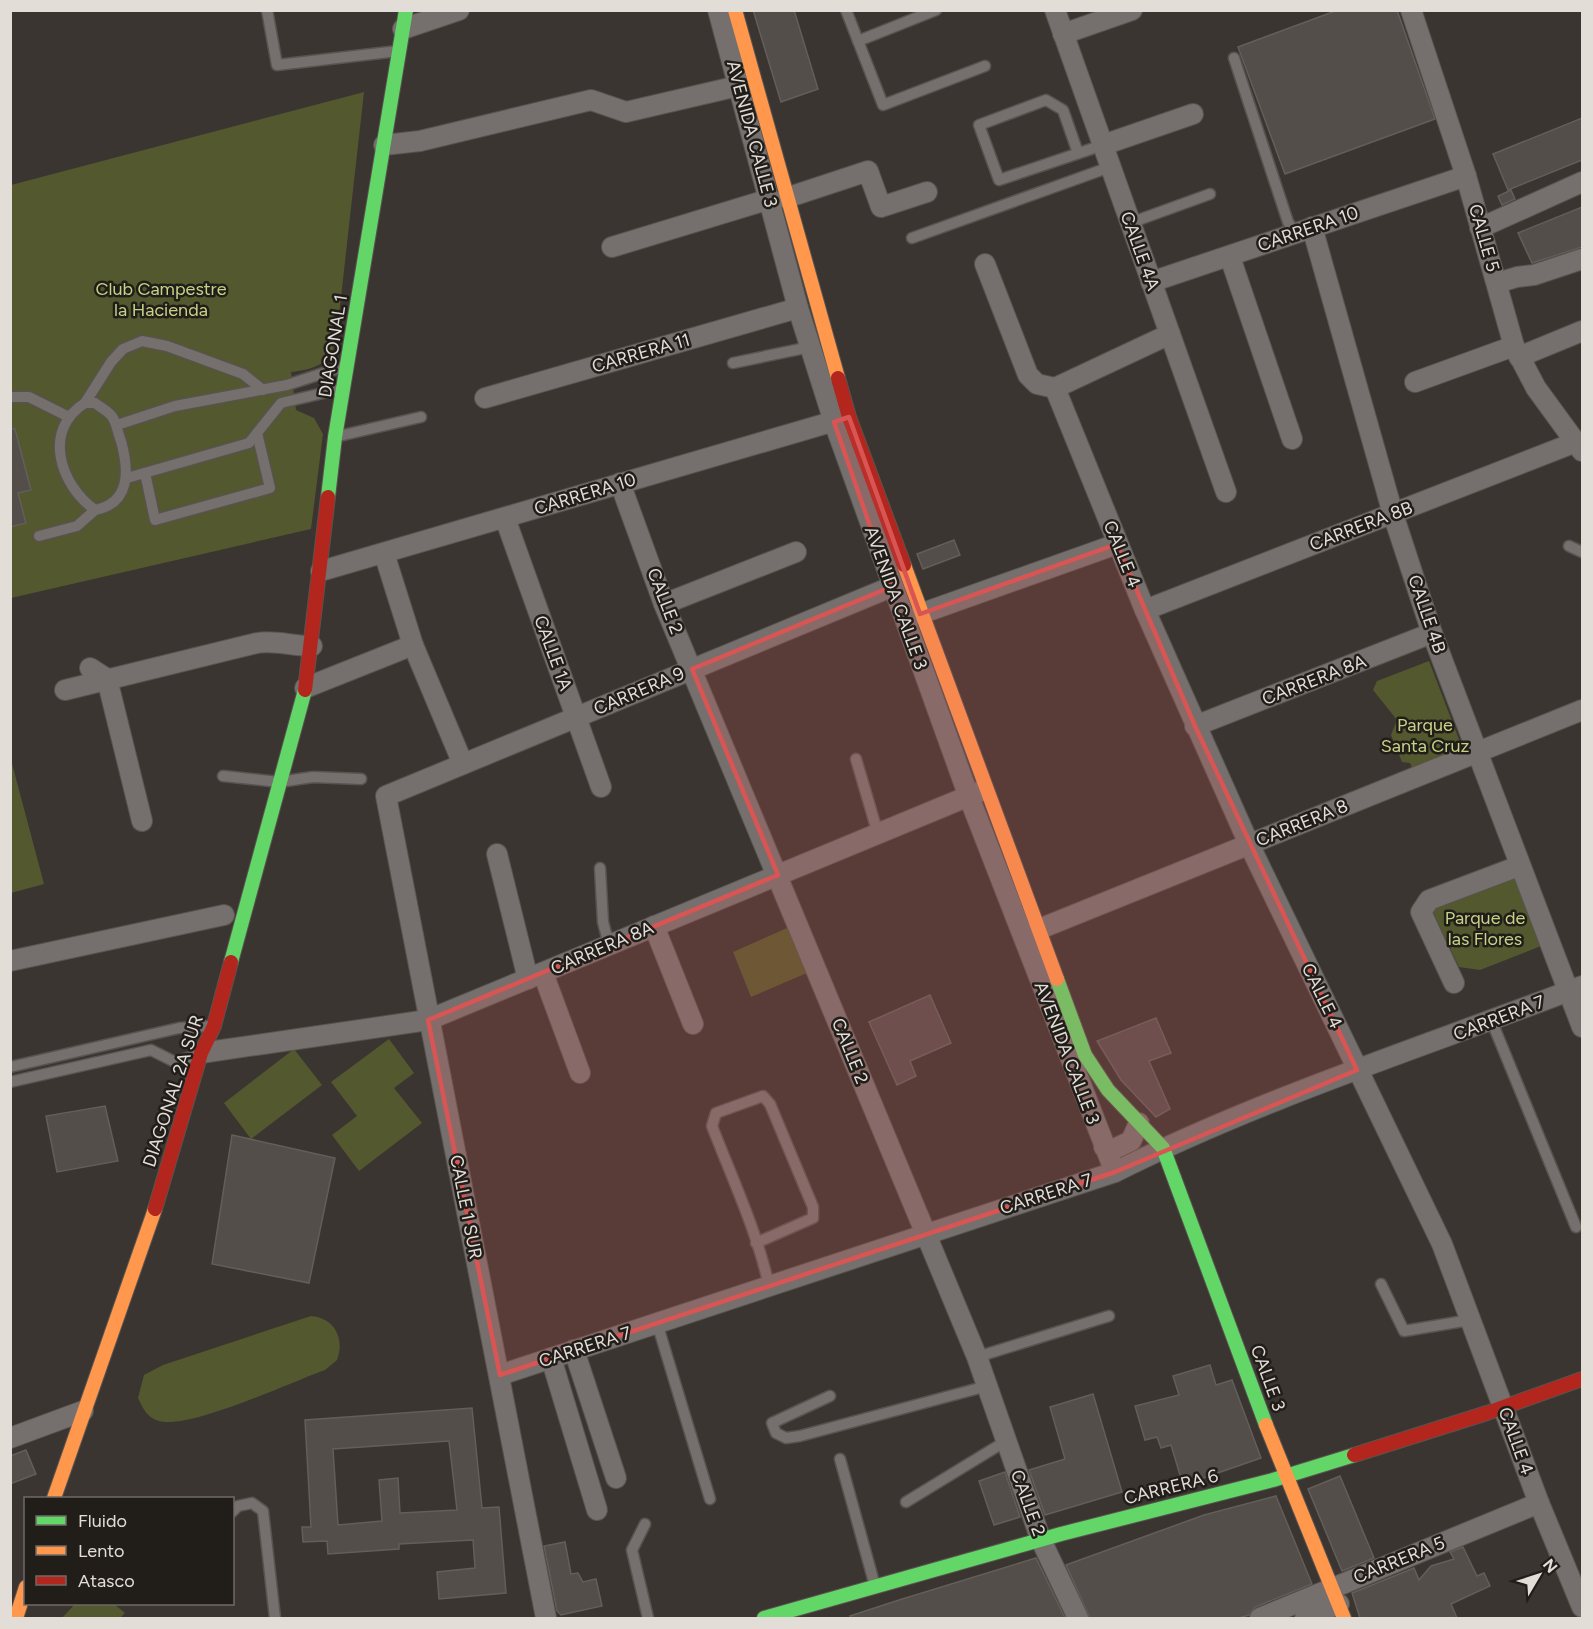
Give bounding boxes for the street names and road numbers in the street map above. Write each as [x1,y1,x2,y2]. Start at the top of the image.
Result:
street label: AVENIDA CALLE 3 [722,58,782,210]
street label: CARRERA 10 [1255,201,1361,257]
street label: CALLE 5 [1464,202,1504,274]
street label: CALLE 4A [1116,209,1164,293]
street label: DIAGONAL 1 [314,293,352,399]
street label: CARRERA 11 [589,328,693,378]
street label: CARRERA 10 [531,468,639,520]
street label: CARRERA 8B [1306,496,1416,556]
street label: CALLE 4 [1099,517,1145,591]
street label: AVENIDA CALLE 3 [860,523,932,673]
street label: CALLE 2 [642,565,688,637]
street label: CALLE 4B [1403,572,1451,656]
street label: CALLE 1A [529,612,577,694]
street label: CARRERA 8A [1259,650,1369,710]
street label: CARRERA 9 [590,662,688,720]
street label: CARRERA 8 [1253,795,1351,851]
street label: CARRERA 8A [547,916,657,980]
street label: CALLE 4 [1297,960,1347,1032]
street label: AVENIDA CALLE 3 [1030,979,1104,1127]
street label: CARRERA 7 [1450,990,1548,1045]
street label: DIAGONAL 2A SUR [138,1012,208,1170]
street label: CALLE 2 [827,1015,873,1087]
street label: CALLE 1 SUR [445,1153,487,1261]
street label: CARRERA 7 [997,1169,1095,1219]
street label: CARRERA 7 [536,1322,634,1372]
street label: CALLE 3 [1246,1342,1290,1414]
street label: CALLE 4 [1494,1404,1538,1478]
street label: CARRERA 6 [1122,1465,1220,1509]
street label: CALLE 2 [1006,1467,1050,1539]
street label: CARRERA 5 [1350,1532,1448,1588]

